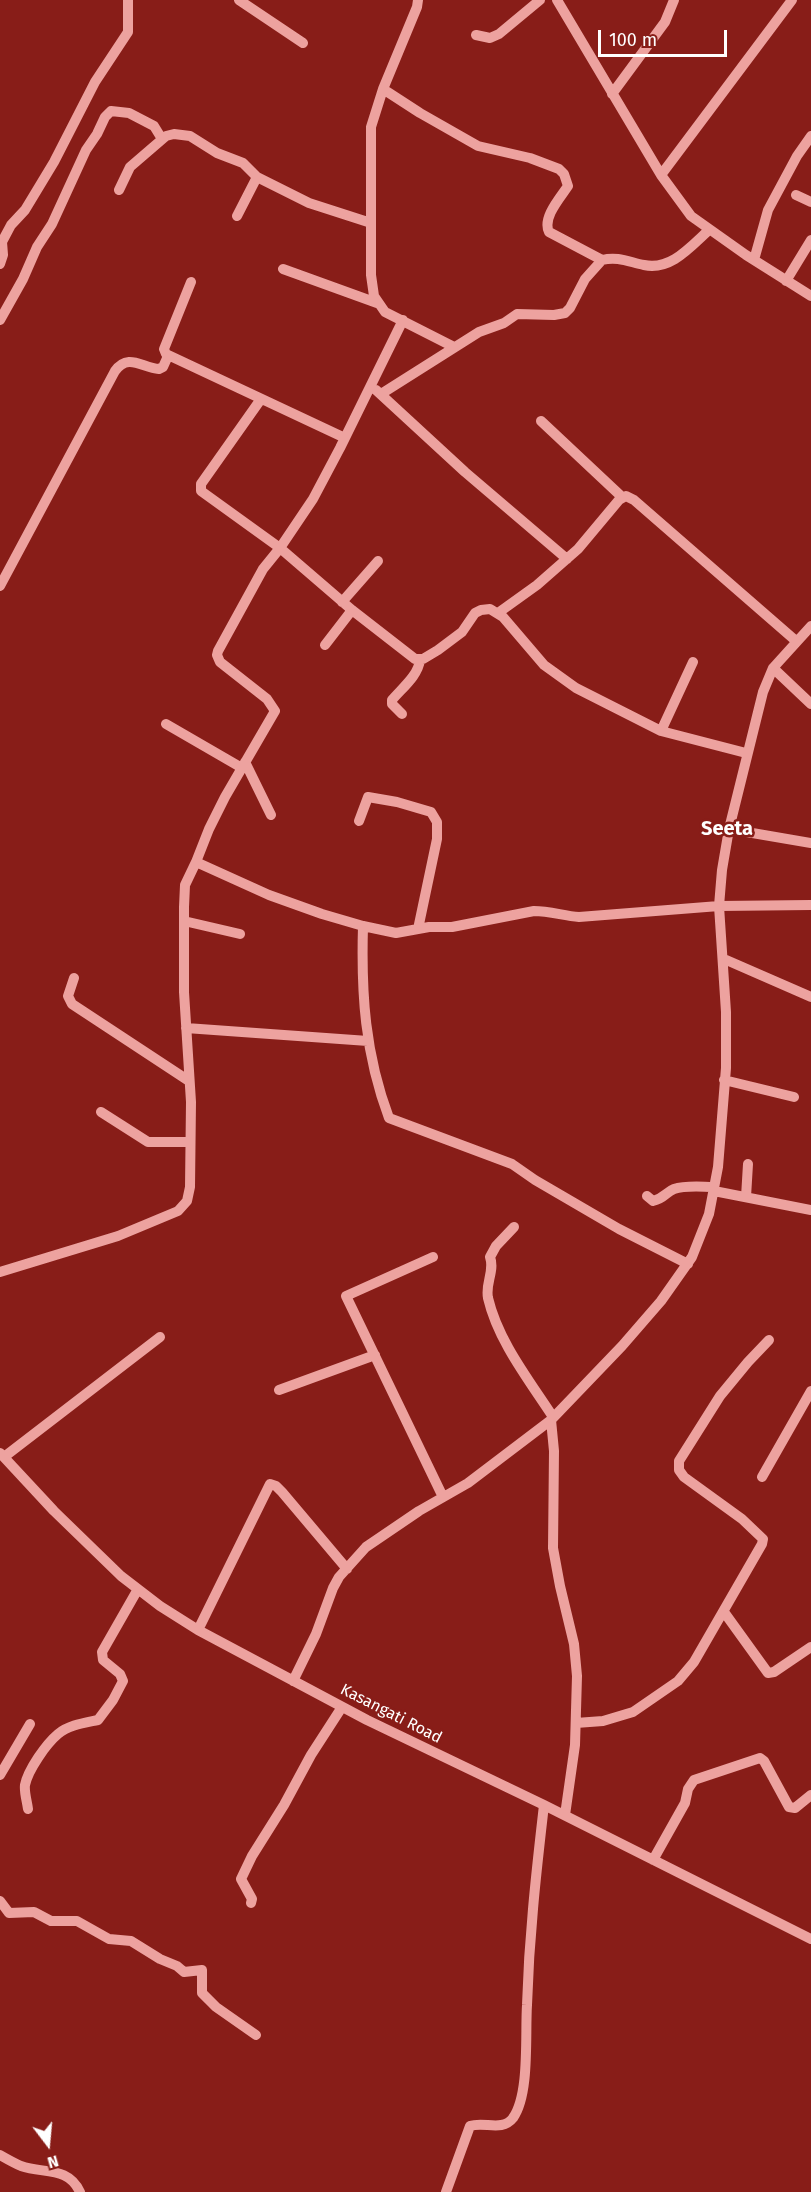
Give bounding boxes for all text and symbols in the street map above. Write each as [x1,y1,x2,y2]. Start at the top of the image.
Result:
scale bar [601,18,730,56]
text: 100 m [609,29,657,51]
district label: Seeta [701,817,753,841]
street label: Kasangati Road [337,1680,445,1748]
north arrow [18,2114,78,2174]
text: N [45,2151,61,2172]

